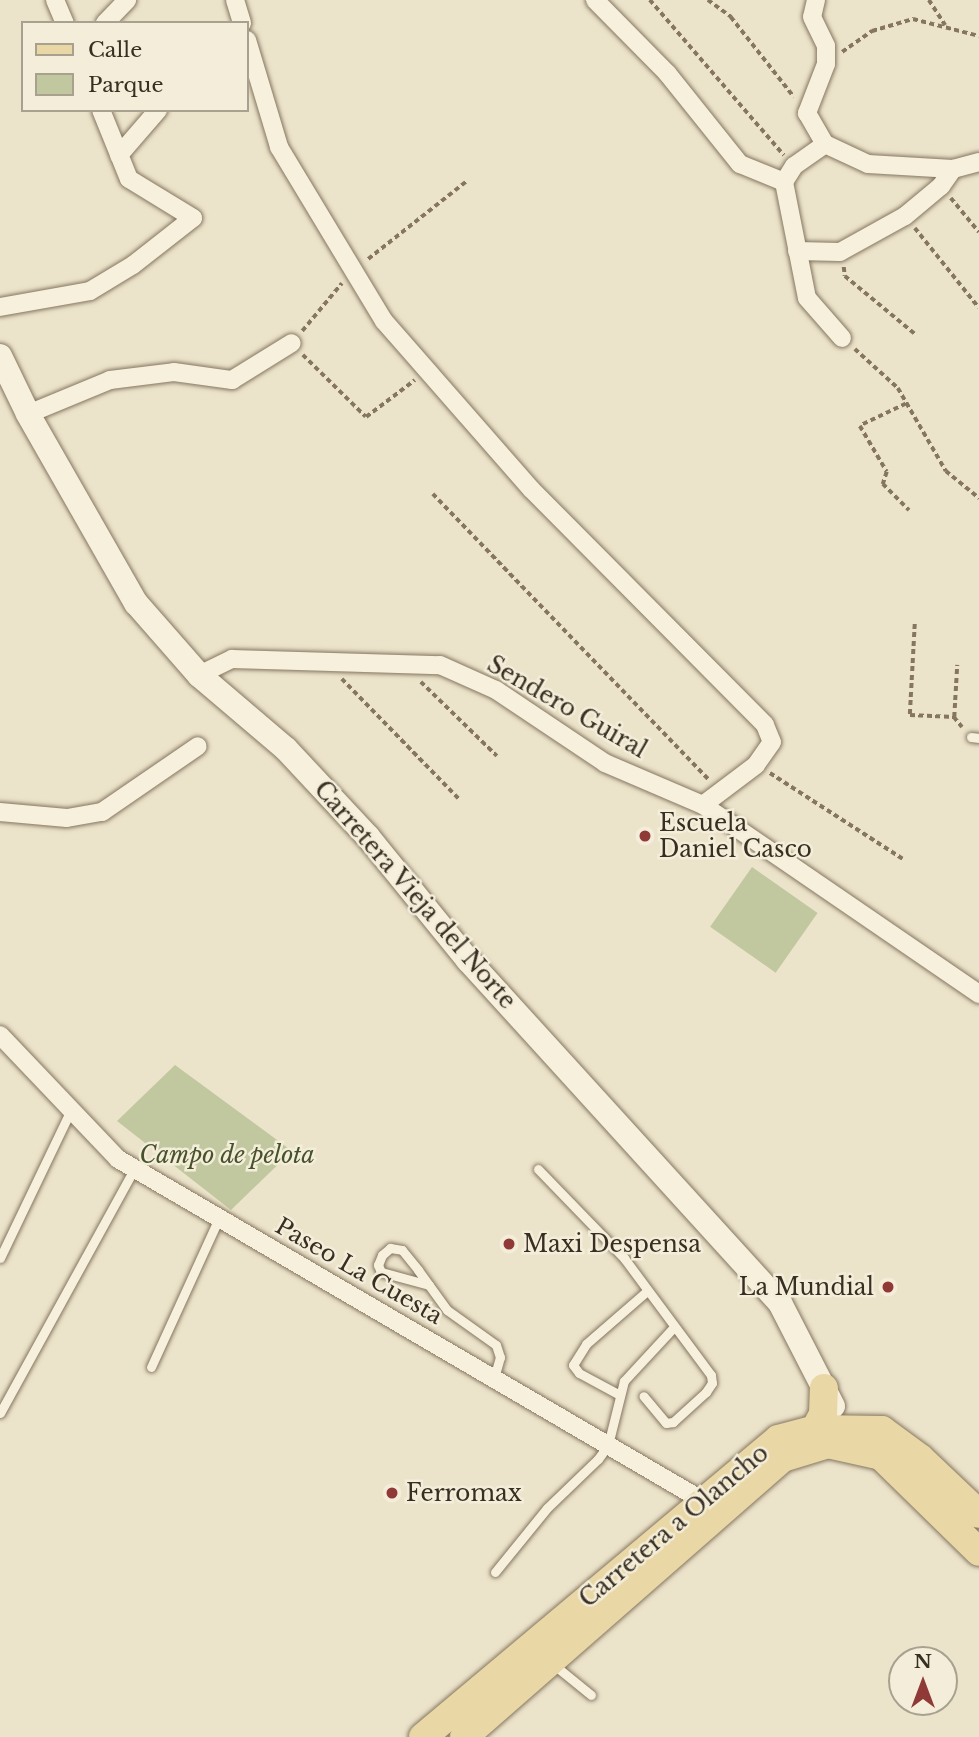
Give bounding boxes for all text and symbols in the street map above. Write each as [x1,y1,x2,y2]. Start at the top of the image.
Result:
legend [21,21,248,112]
text: Calle [88,37,142,63]
text: Parque [88,72,163,98]
street label: Sendero Guiral [482,650,652,764]
street label: Carretera Vieja del Norte [308,775,522,1015]
place label: Escuela Daniel Casco [659,809,812,863]
marker: Escuela Daniel Casco [637,828,653,844]
park label: Campo de pelota [139,1141,315,1169]
street label: Paseo La Cuesta [270,1212,448,1330]
place label: Maxi Despensa [523,1230,701,1258]
marker: Maxi Despensa [501,1236,517,1252]
place label: La Mundial [738,1273,874,1301]
marker: La Mundial [880,1279,896,1295]
street label: Carretera a Olancho [574,1439,774,1613]
place label: Ferromax [406,1479,522,1507]
marker: Ferromax [384,1485,400,1501]
north arrow [888,1646,958,1716]
text: N [914,1650,932,1673]

